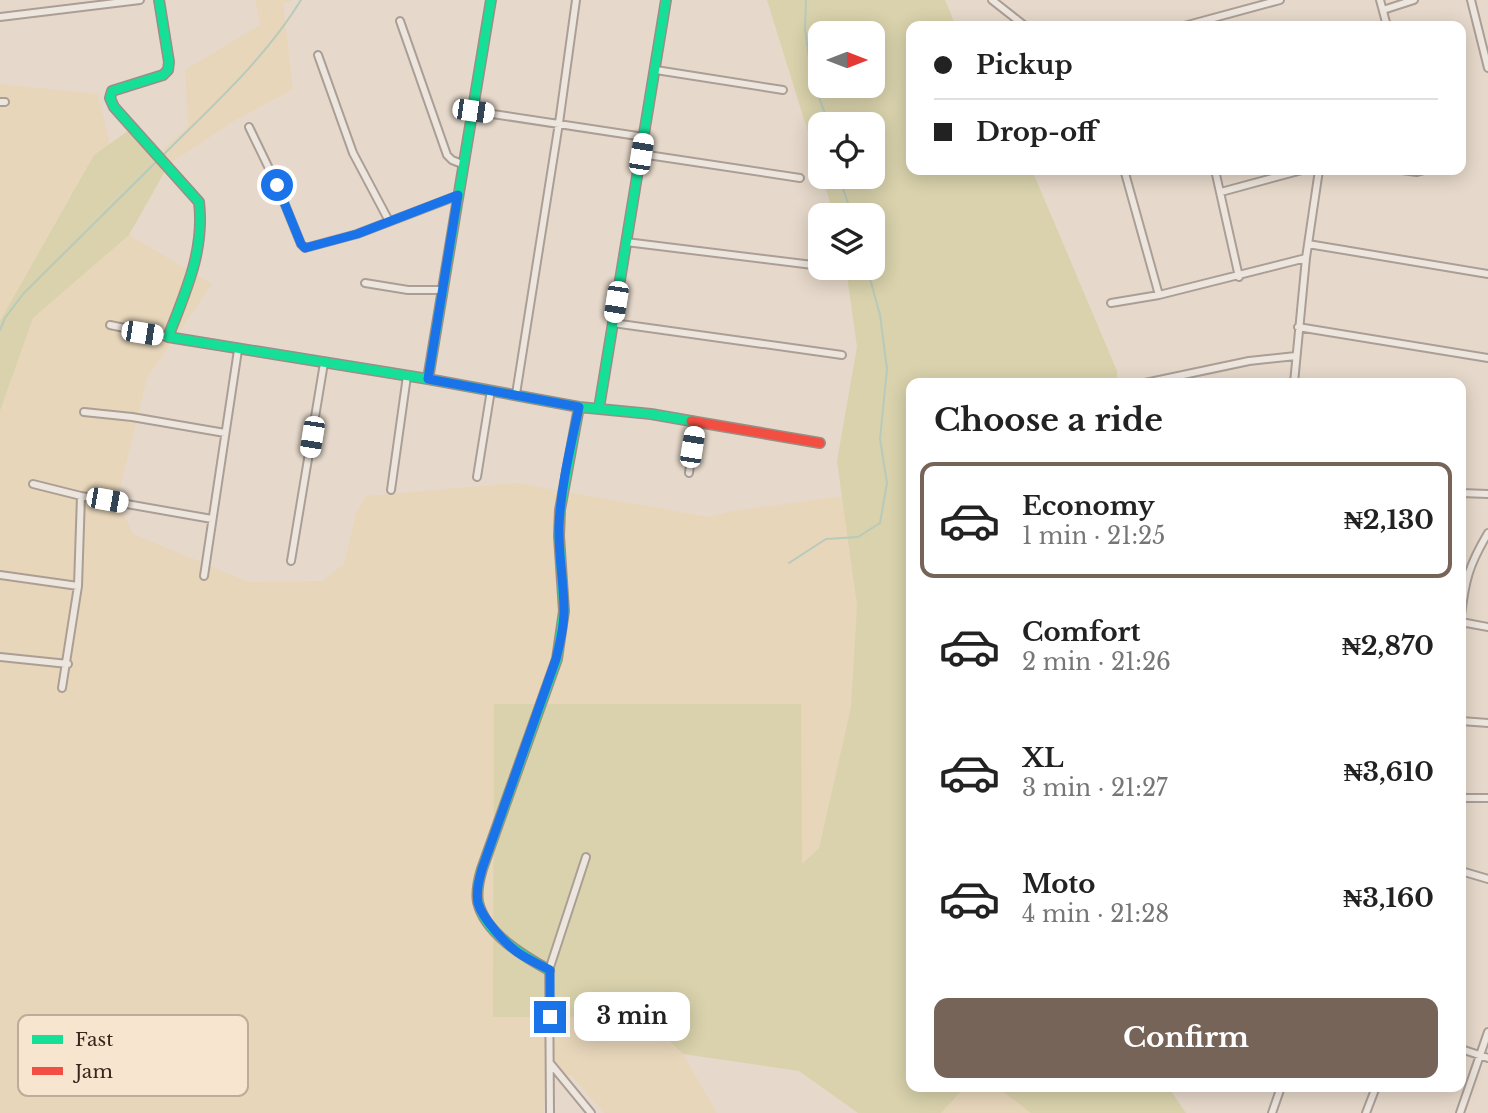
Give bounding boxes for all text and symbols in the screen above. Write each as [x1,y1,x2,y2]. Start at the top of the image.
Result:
north arrow [808,21,886,98]
map controls [808,21,885,280]
text: Pickup [976,49,1073,81]
car [451,98,496,124]
button: locate [808,112,885,189]
text: Drop-off [976,116,1097,148]
car [628,132,655,176]
route start [261,169,293,201]
button: layers [808,203,885,280]
car [603,280,630,324]
car [120,319,165,347]
text: Choose a ride [934,400,1163,440]
car [299,415,326,459]
car [679,425,706,469]
car [85,486,130,514]
icon: car [938,489,1001,552]
text: Economy [1022,490,1155,522]
text: ₦2,130 [1344,504,1434,536]
text: 1 min · 21:25 [1022,522,1165,550]
icon: car [938,615,1001,678]
text: Comfort [1022,616,1140,648]
text: ₦2,870 [1342,630,1434,662]
text: 2 min · 21:26 [1022,648,1171,676]
icon: car [938,741,1001,804]
text: XL [1022,742,1064,774]
text: ₦3,610 [1344,756,1434,788]
text: 3 min · 21:27 [1022,774,1168,802]
icon: car [938,867,1001,930]
text: Moto [1022,868,1095,900]
text: ₦3,160 [1343,882,1434,914]
text: 4 min · 21:28 [1022,900,1169,928]
callout: 3 min [574,992,690,1042]
button: Confirm [934,998,1438,1078]
route end [534,1001,566,1033]
text: 3 min [596,1002,668,1030]
legend [18,1015,248,1096]
text: Fast [75,1028,114,1051]
text: Jam [72,1060,113,1083]

